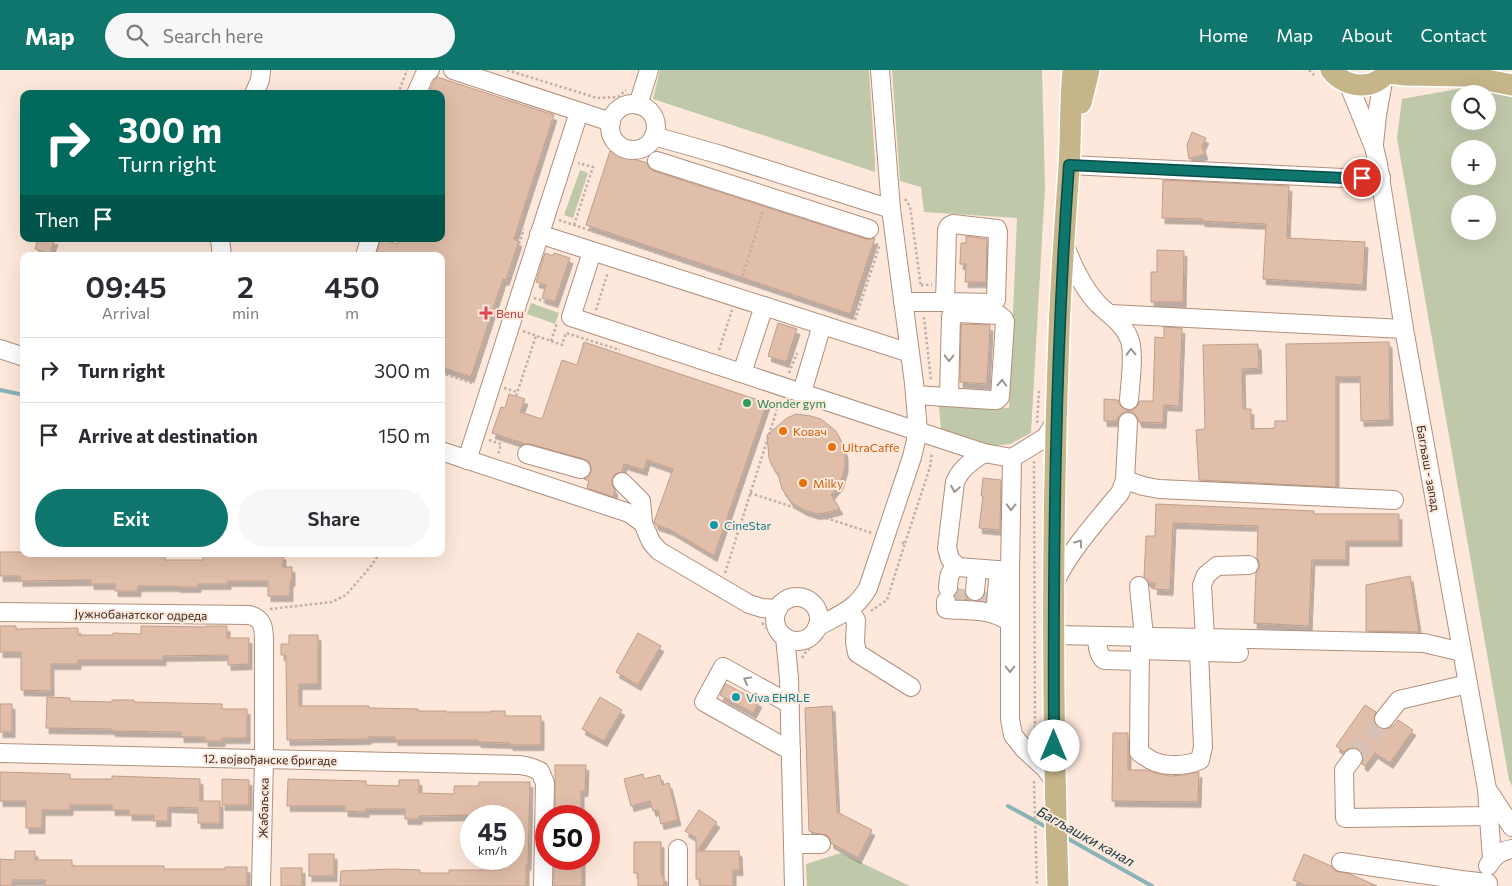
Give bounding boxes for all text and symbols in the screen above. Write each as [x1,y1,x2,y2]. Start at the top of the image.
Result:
search box [105,13,455,58]
text: Map [25,21,75,50]
icon: search [123,21,151,49]
text: Search here [163,24,263,47]
text: Home [1199,24,1248,46]
text: Map [1276,24,1313,46]
text: About [1341,24,1393,46]
text: Contact [1421,24,1487,46]
map controls [1451,85,1496,240]
button: search [1451,85,1496,130]
text: 300 m [118,107,222,150]
icon: right [35,110,100,175]
button: + [1451,140,1496,185]
text: Turn right [118,150,216,177]
pin [1341,157,1383,199]
icon: arrive [1348,164,1376,192]
button: − [1451,195,1496,240]
icon: arrive [89,205,117,233]
text: Then [35,208,79,231]
text: 09:45 [85,267,167,304]
text: 2 [237,267,254,304]
text: 450 [324,267,380,304]
text: Arrival [102,303,150,322]
text: min [232,303,259,322]
text: m [345,303,359,322]
place label: Benu [496,306,524,320]
marker: Benu [480,307,492,319]
one-way arrow [1125,347,1136,355]
one-way arrow [944,354,954,362]
icon: right [35,356,63,384]
text: Turn right [78,359,165,382]
text: 300 m [374,359,430,382]
one-way arrow [996,379,1007,387]
place label: Wonder gym [757,396,826,410]
marker: Wonder gym [741,397,753,409]
icon: arrive [35,421,63,449]
text: Arrive at destination [78,424,258,447]
text: 150 m [378,424,430,447]
place label: Ковач [793,424,827,438]
street label: Багљаш - запад [1415,424,1443,512]
marker: Ковач [777,425,789,437]
place label: UltraCaffe [842,440,899,454]
marker: UltraCaffe [826,441,838,453]
place label: Milky [813,476,843,490]
marker: Milky [797,477,809,489]
one-way arrow [950,484,960,493]
button: Exit [35,489,228,547]
button: Share [238,489,430,547]
one-way arrow [1006,504,1016,511]
place label: CineStar [724,518,772,532]
marker: CineStar [708,519,720,531]
one-way arrow [1073,539,1082,549]
street label: Јужнобанатског одреда [74,606,208,623]
one-way arrow [1005,666,1015,674]
one-way arrow [743,676,752,686]
place label: Viva EHRLE [746,690,810,704]
marker: Viva EHRLE [730,691,742,703]
position arrow [1027,719,1079,771]
street label: 12. војвођанске бригаде [203,751,337,767]
street label: Жабаљска [255,777,271,839]
water label: Багљашки канал [1034,802,1138,870]
speed limit sign: 50 [535,805,600,870]
text: 45 [478,816,507,846]
text: km/h [478,843,507,857]

